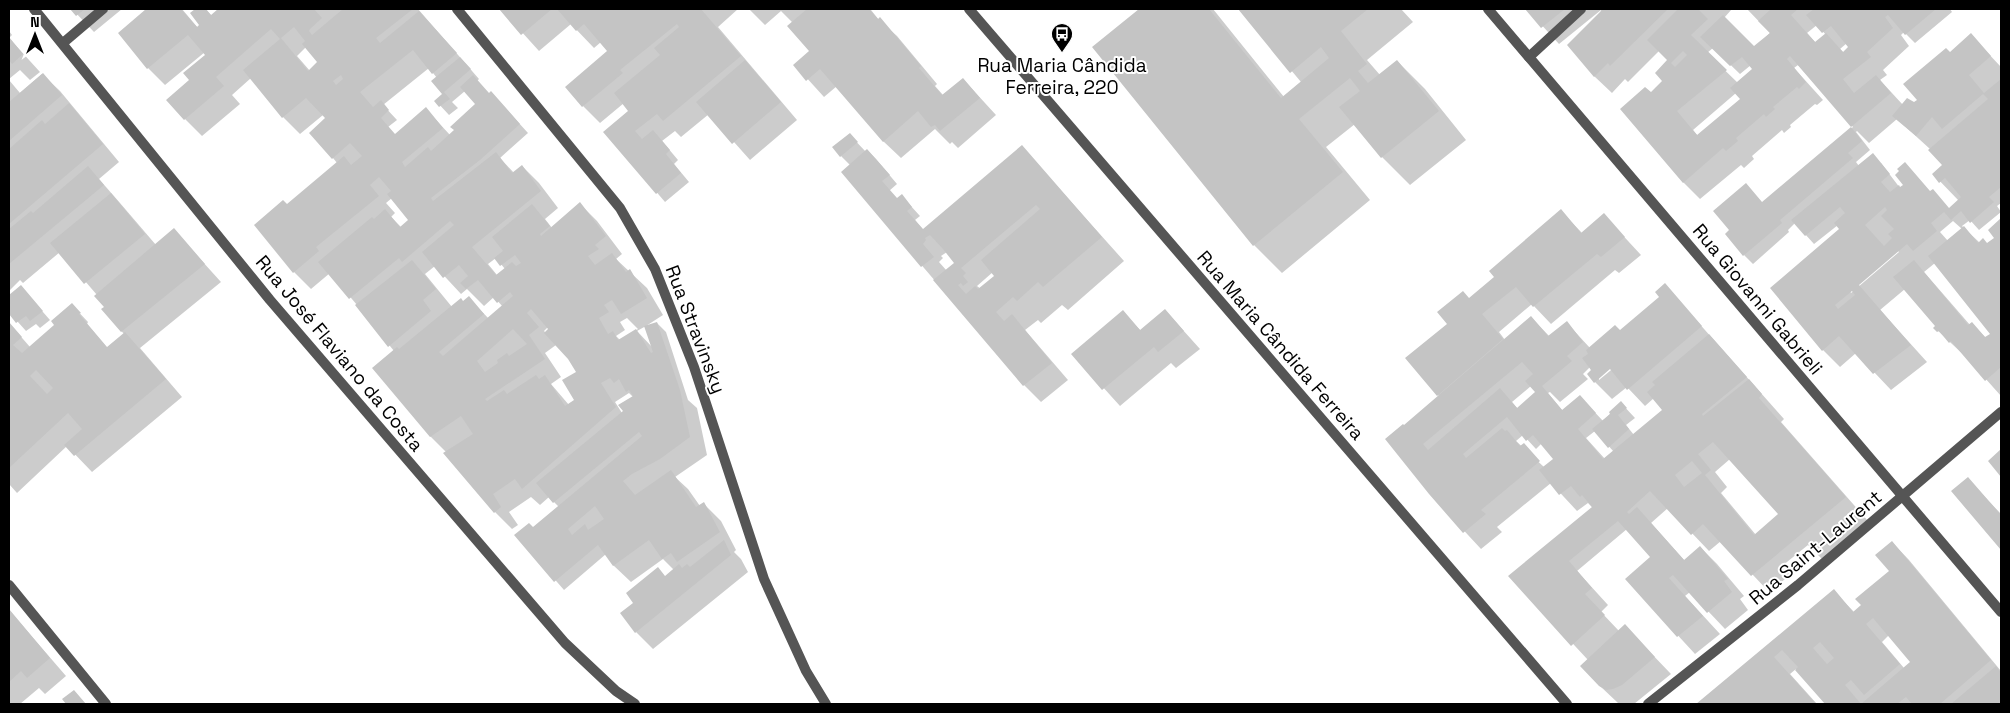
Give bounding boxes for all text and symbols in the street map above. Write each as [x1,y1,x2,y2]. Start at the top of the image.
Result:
north arrow [10,10,60,60]
text: N [30,13,40,31]
bus stop icon: Rua Maria Cândida Ferreira, 220 [1050,22,1074,53]
place label: Rua Maria Cândida Ferreira, 220 [977,53,1147,100]
street label: Rua Giovanni Gabrieli [1687,219,1828,380]
street label: Rua Maria Cândida Ferreira [1191,245,1370,445]
street label: Rua José Flaviano da Costa [250,250,429,457]
street label: Rua Stravinsky [660,261,731,397]
street label: Rua Saint-Laurent [1744,484,1887,610]

